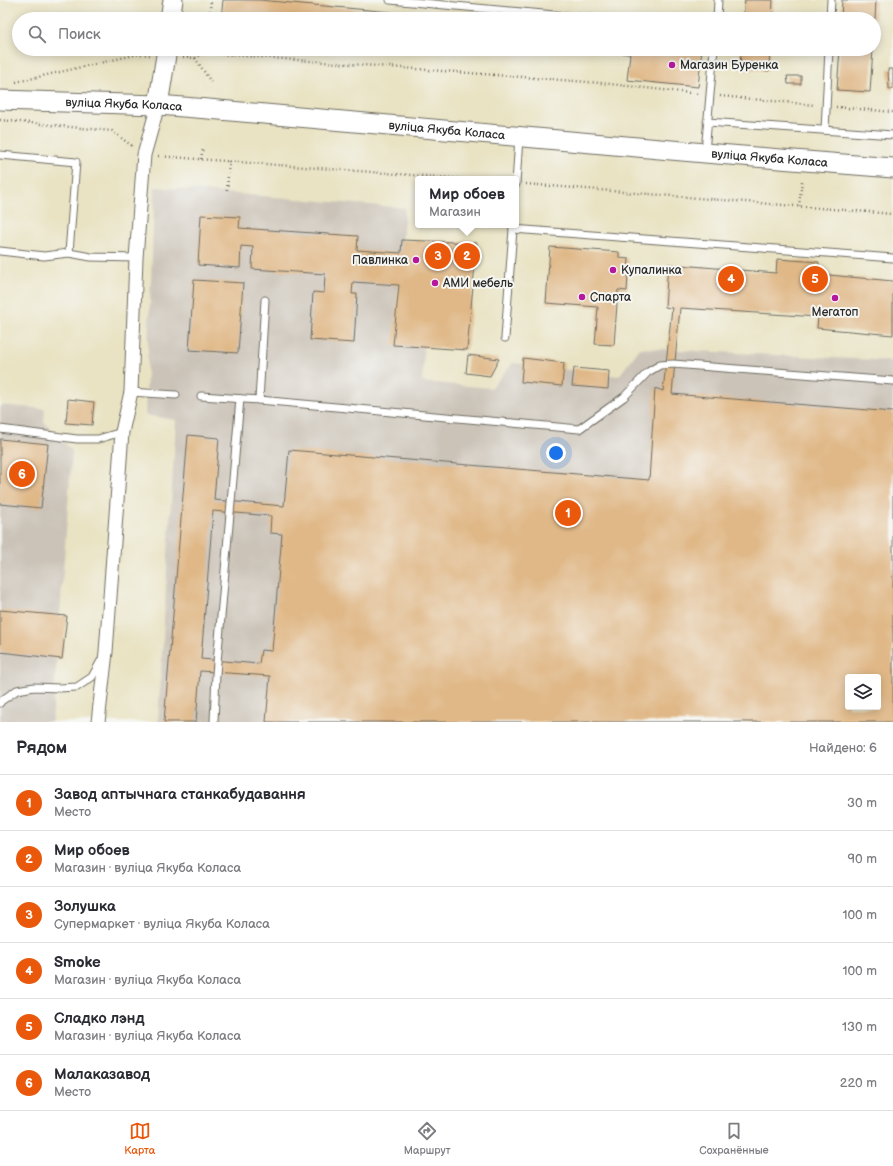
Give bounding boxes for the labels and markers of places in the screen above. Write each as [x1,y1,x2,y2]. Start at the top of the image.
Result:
place label: Магазин Буренка [680,58,778,73]
marker: Магазин Буренка [667,60,677,70]
pin: 3 [425,241,451,271]
pin: 2 [454,241,480,271]
place label: Павлинка [352,253,408,268]
marker: Павлинка [411,255,421,265]
place label: Купалинка [621,263,682,278]
pin: 4 [718,264,744,294]
pin: 5 [802,264,828,294]
marker: Купалинка [608,265,618,275]
place label: АМИ мебель [442,276,513,291]
marker: АМИ мебель [430,278,440,288]
place label: Спарта [590,290,631,305]
marker: Спарта [577,292,587,302]
marker: Мегатоп [830,293,840,303]
place label: Мегатоп [812,305,858,320]
pin: 6 [9,459,35,489]
pin: 1 [555,498,581,528]

